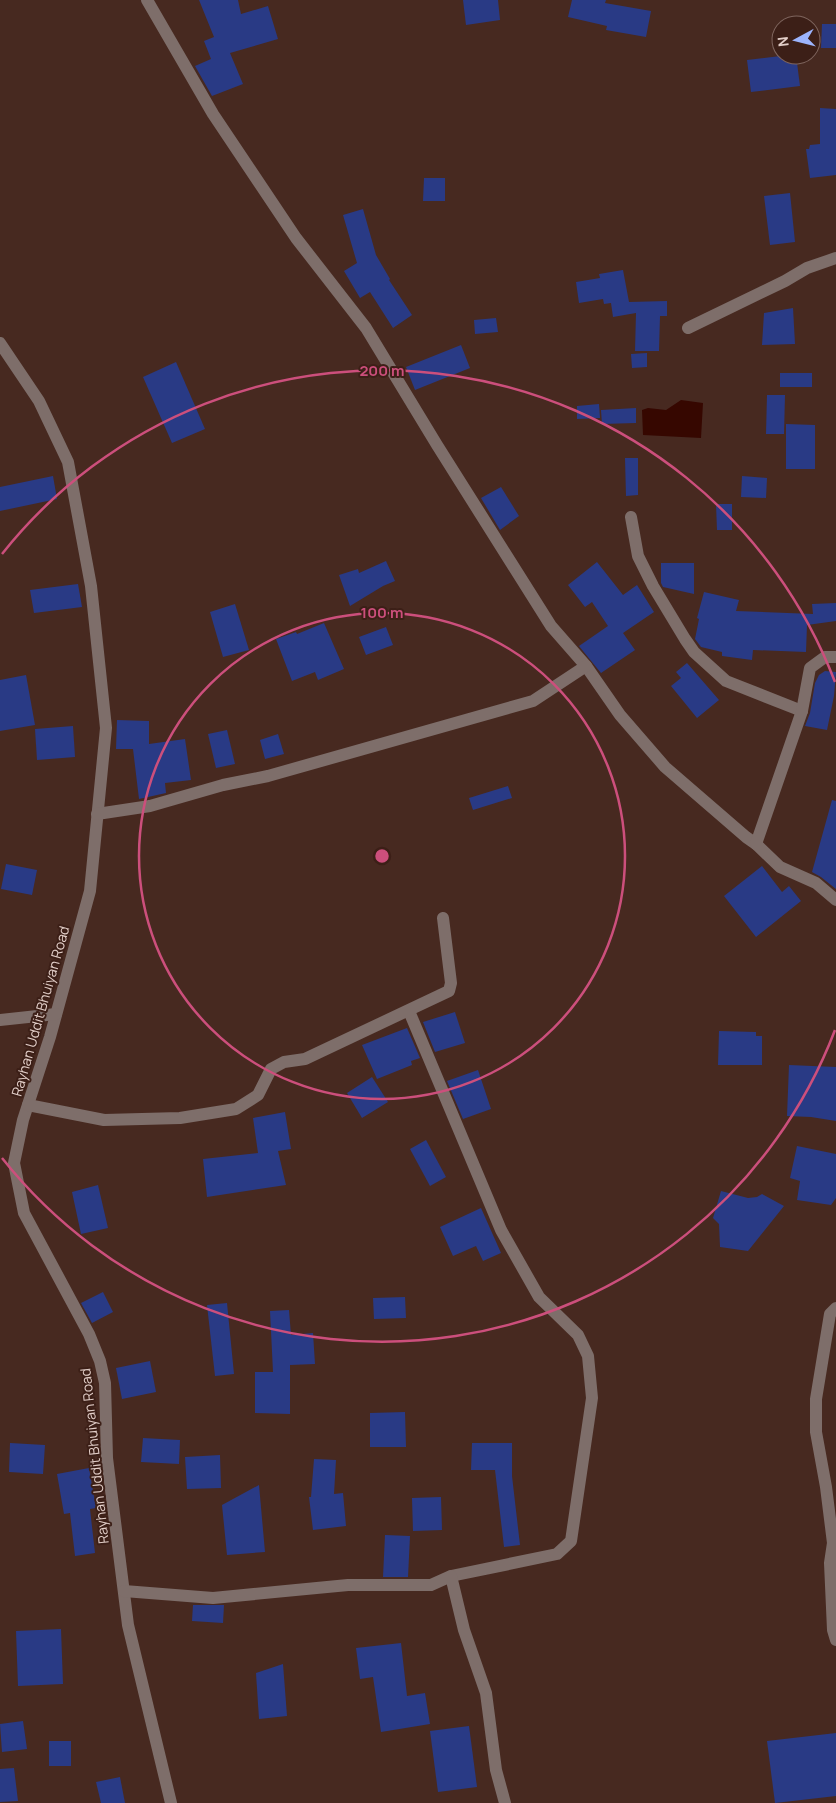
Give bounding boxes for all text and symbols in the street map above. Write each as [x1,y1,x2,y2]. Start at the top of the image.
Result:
north arrow [771,15,821,65]
text: N [773,35,793,48]
text: 200 m [359,360,405,381]
text: 100 m [361,602,403,623]
centre of rings [373,847,391,865]
street label: Rayhan Uddit Bhuiyan Road [7,924,73,1098]
street label: Rayhan Uddit Bhuiyan Road [75,1367,113,1545]

